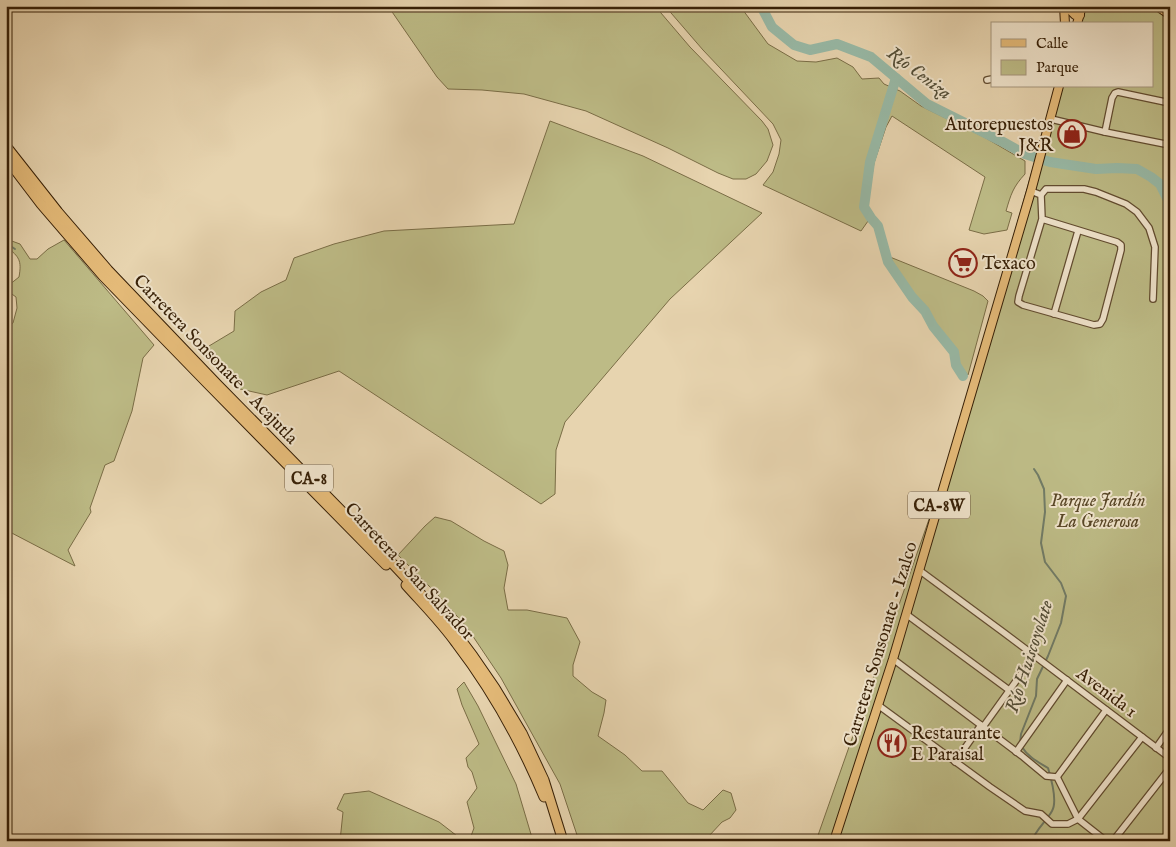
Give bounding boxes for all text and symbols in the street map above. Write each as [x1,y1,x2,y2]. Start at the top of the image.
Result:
legend [991,22,1154,88]
text: Calle [1036,34,1068,53]
water label: Río Ceniza [882,42,956,106]
text: Parque [1036,58,1079,77]
place label: Autorepuestos J&R [944,114,1054,158]
shop icon: Autorepuestos J&R [1057,119,1087,149]
supermarket icon: Texaco [948,248,978,278]
place label: Texaco [982,253,1036,276]
street label: Carretera Sonsonate - Acajutla [128,270,302,450]
road number: CA-8 [285,464,333,492]
park label: Parque Jardín La Generosa [1051,490,1145,534]
road number: CA-8W [908,492,970,518]
street label: Carretera a San Salvador [339,498,479,646]
street label: Carretera Sonsonate - Izalco [839,539,924,750]
water label: Río Huiscoyolate [1000,597,1060,716]
street label: Avenida 1 [1070,662,1141,724]
place label: Restaurante E Paraisal [911,723,1001,767]
restaurant icon: Restaurante E Paraisal [877,728,907,758]

